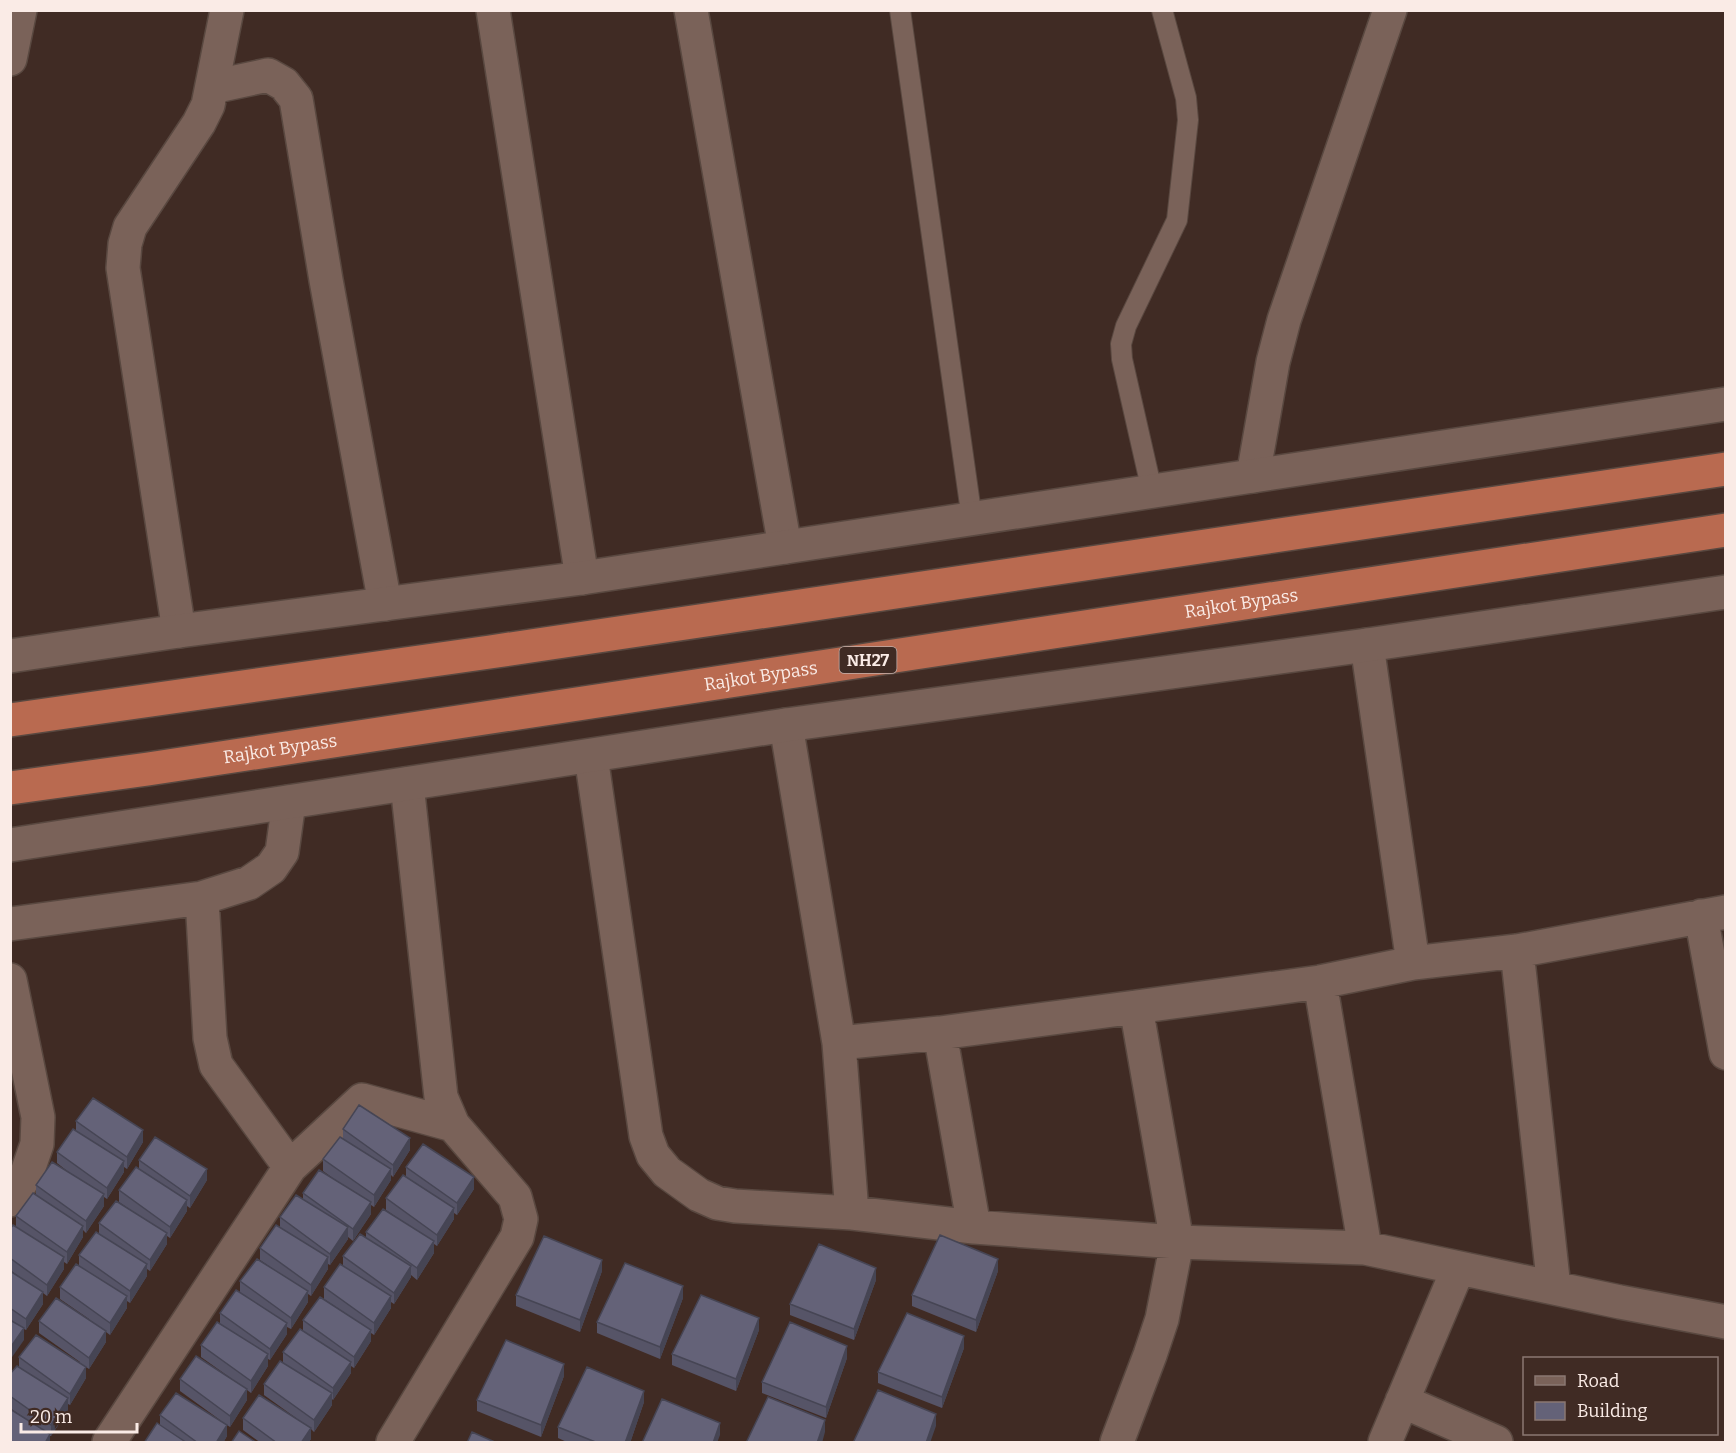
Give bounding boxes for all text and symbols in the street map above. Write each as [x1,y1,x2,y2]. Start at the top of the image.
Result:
street label: Rajkot Bypass [1183,584,1300,623]
road number: NH27 [840,647,896,673]
street label: Rajkot Bypass [702,657,819,696]
street label: Rajkot Bypass [222,730,339,768]
legend [1523,1357,1718,1435]
text: Road [1577,1370,1620,1392]
scale bar [21,1396,136,1434]
text: Building [1577,1400,1648,1422]
text: 20 m [30,1406,72,1428]

